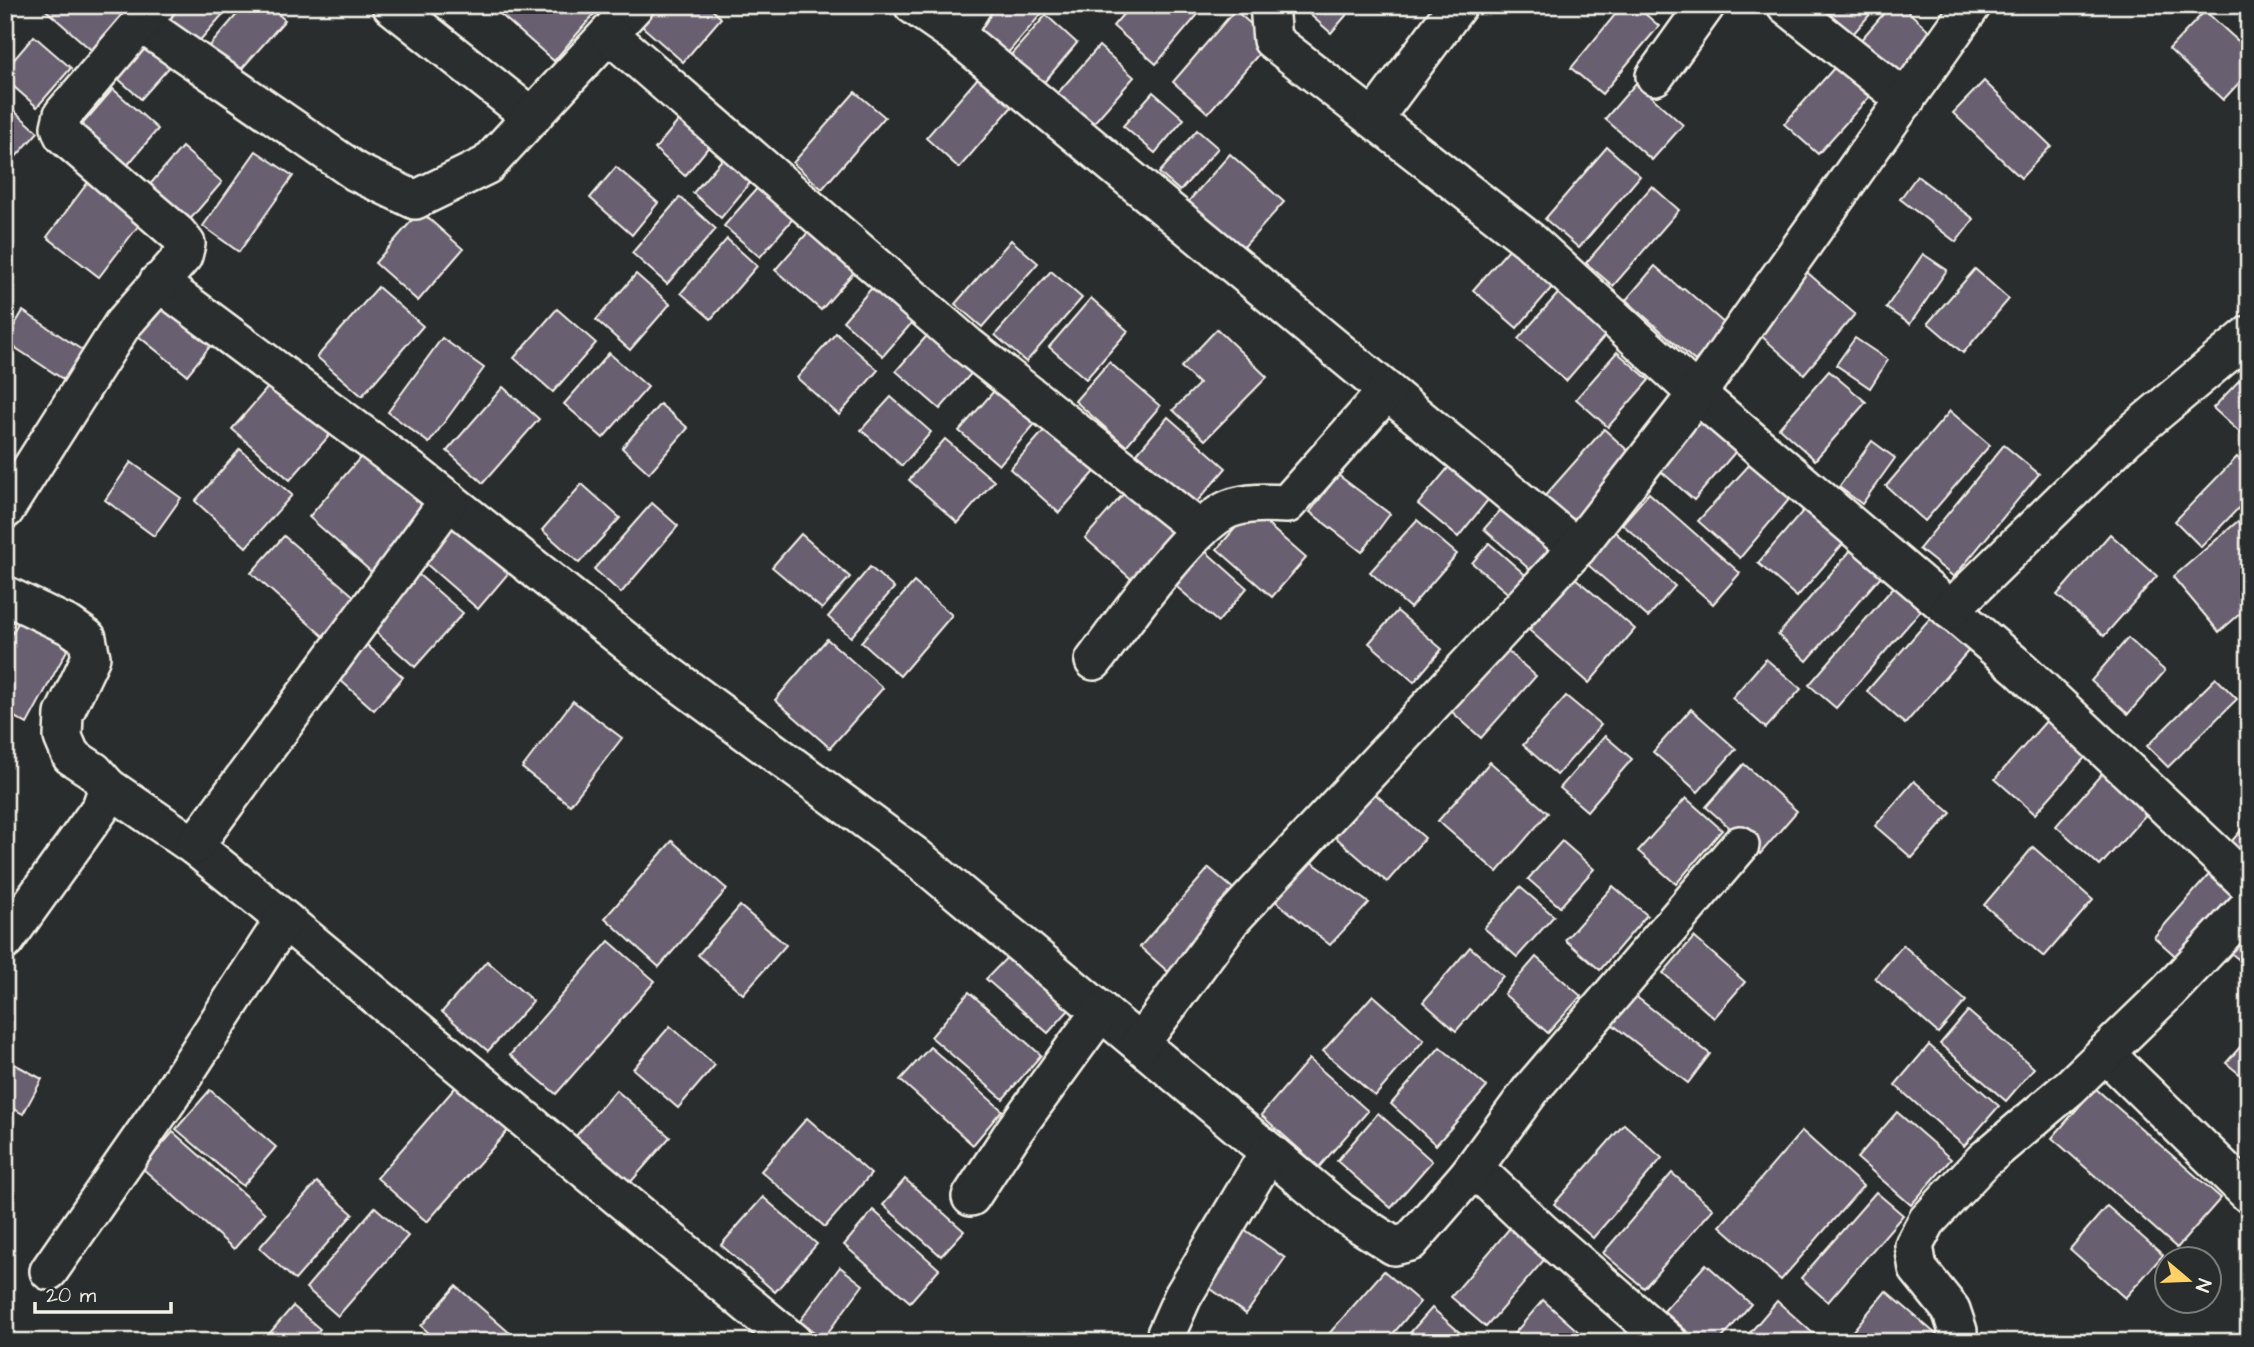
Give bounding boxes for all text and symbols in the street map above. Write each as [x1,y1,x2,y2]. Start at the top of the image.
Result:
north arrow [2152,1246,2222,1316]
scale bar [35,1270,172,1314]
text: N [2188,1275,2217,1295]
text: 20 m [46,1281,97,1310]

